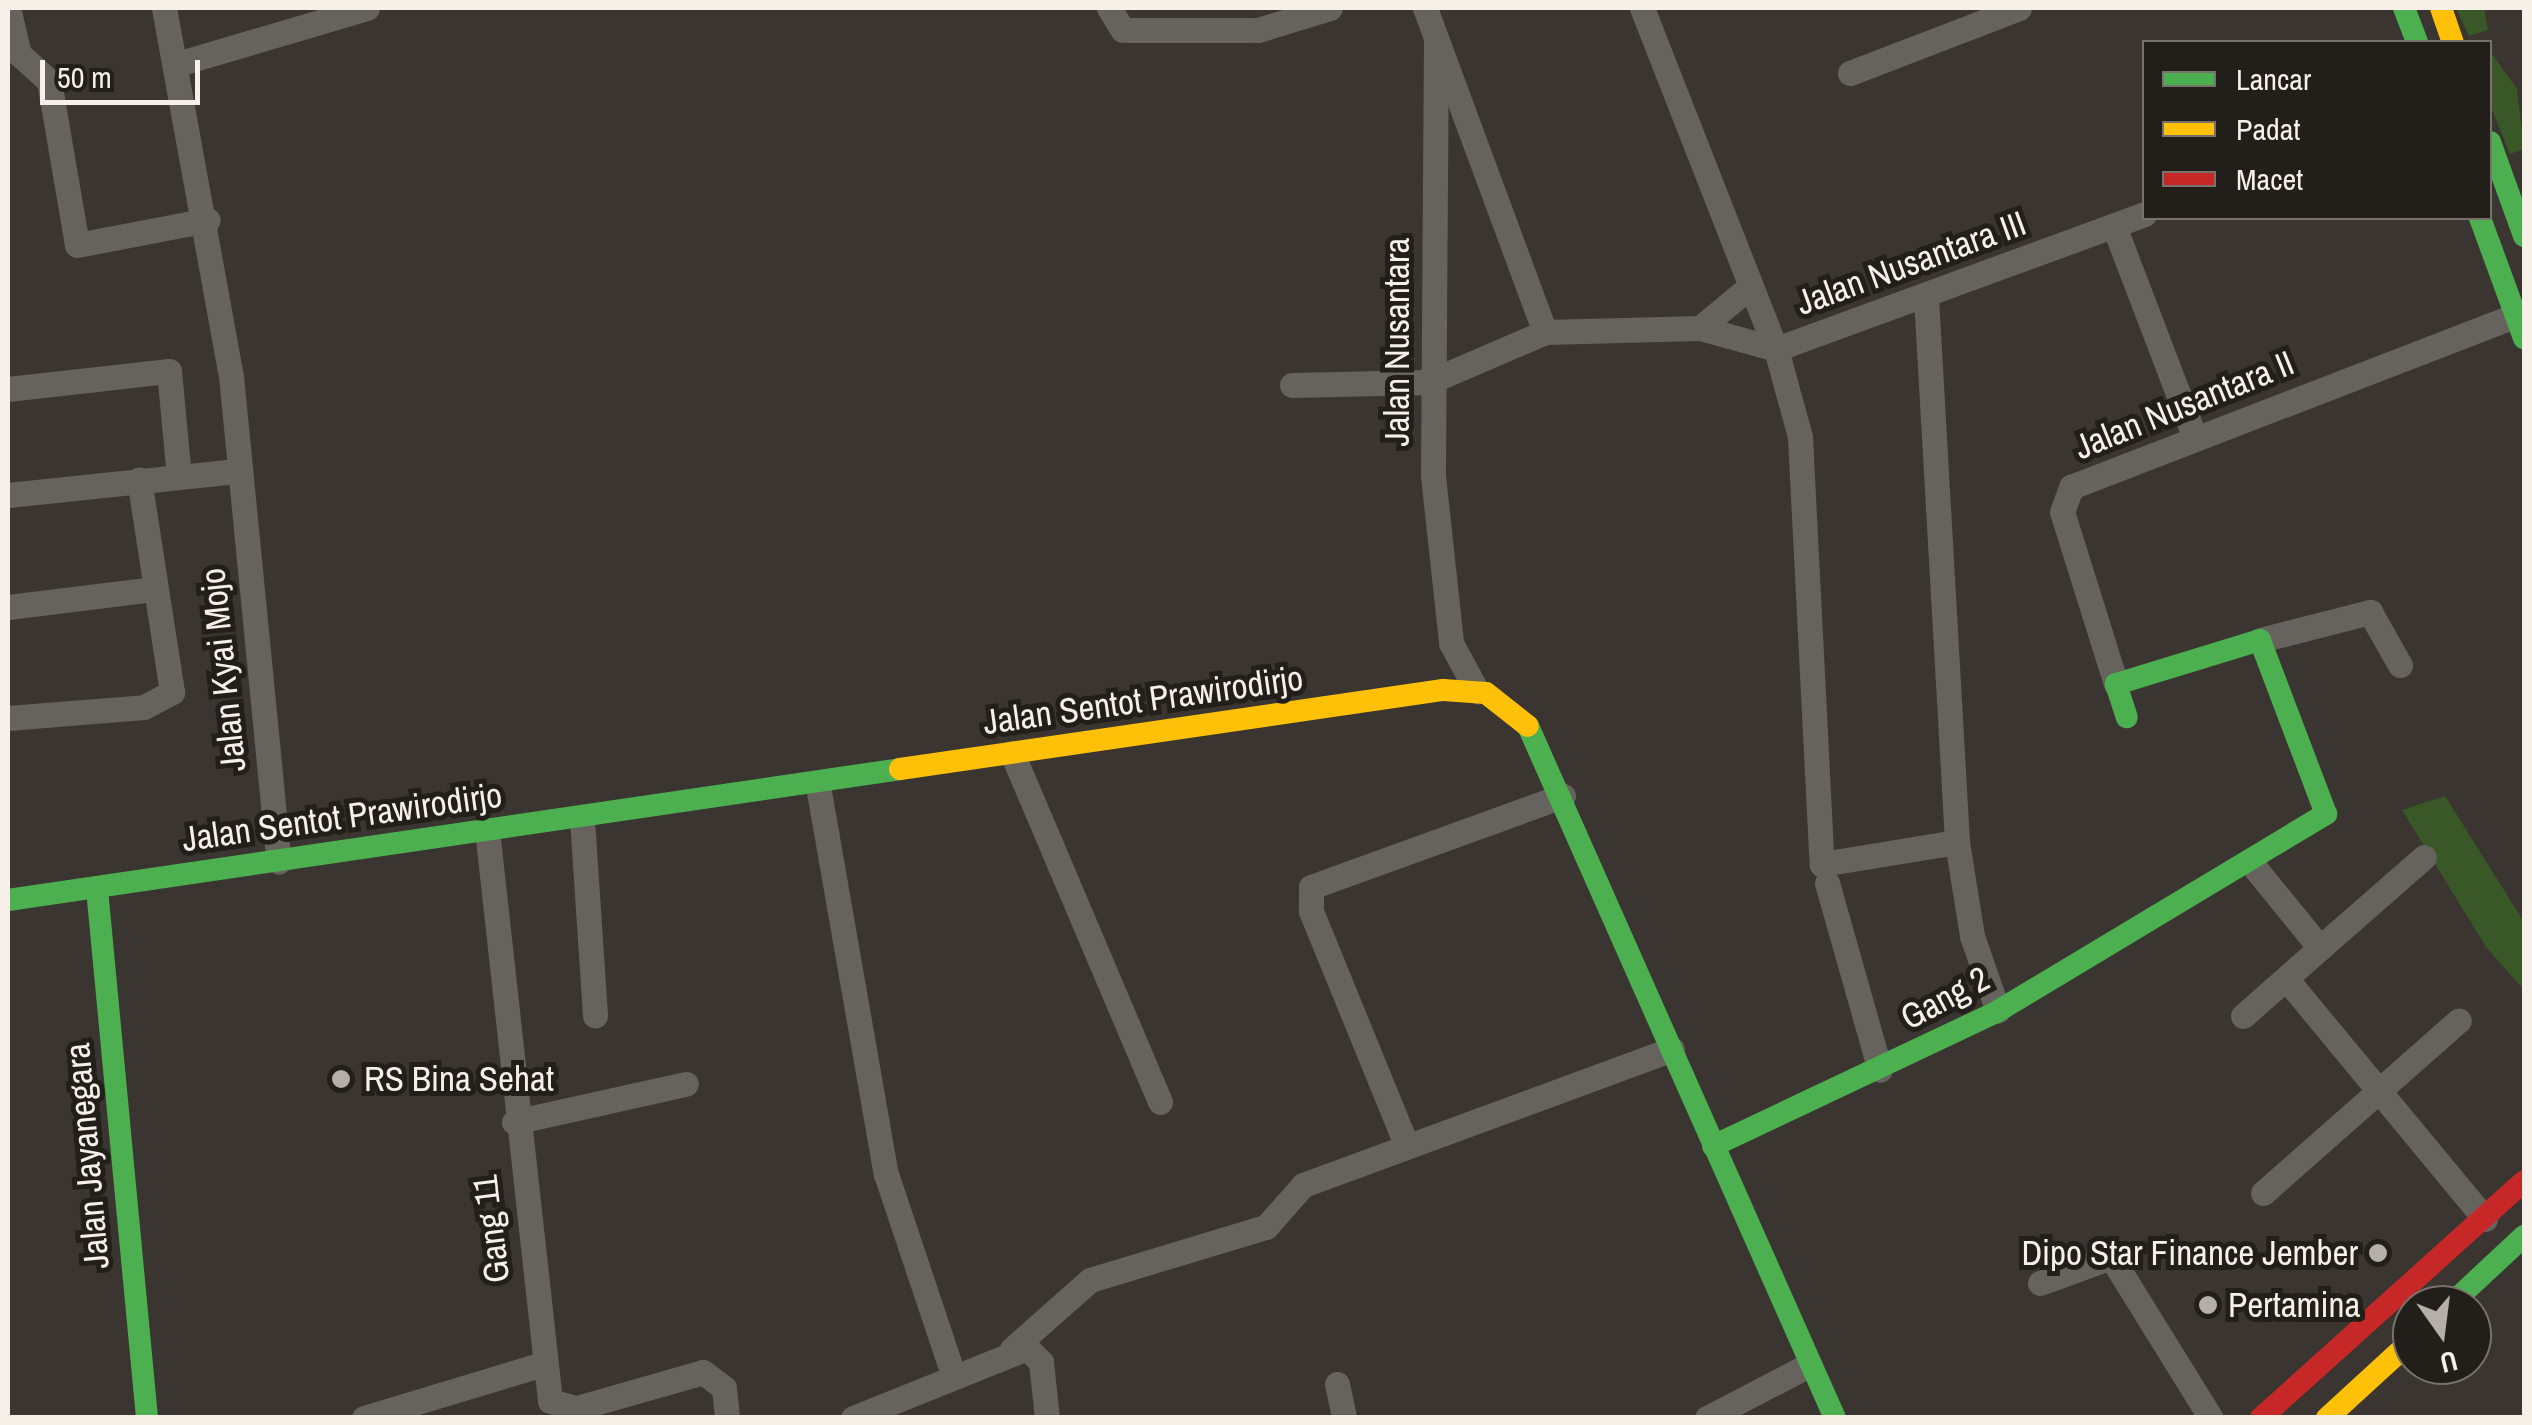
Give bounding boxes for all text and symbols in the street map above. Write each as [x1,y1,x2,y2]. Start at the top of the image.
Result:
scale bar [45,40,205,102]
legend [2142,40,2492,220]
text: 50 m [57,57,112,97]
text: Lancar [2236,59,2311,99]
text: Padat [2236,109,2300,149]
text: Macet [2236,159,2303,199]
street label: Jalan Nusantara III [1791,202,2031,324]
street label: Jalan Nusantara [1376,238,1418,446]
street label: Jalan Nusantara II [2068,342,2300,468]
street label: Jalan Kyai Mojo [191,566,255,774]
street label: Jalan Sentot Prawirodirjo [981,657,1305,743]
street label: Jalan Sentot Prawirodirjo [180,774,504,860]
street label: Gang 2 [1894,957,1996,1039]
street label: Jalan Jayanegara [56,1041,118,1271]
place label: RS Bina Sehat [364,1058,554,1100]
marker: RS Bina Sehat [328,1066,354,1092]
street label: Gang 11 [464,1173,518,1285]
place label: Dipo Star Finance Jember [2021,1232,2358,1274]
marker: Dipo Star Finance Jember [2367,1242,2389,1264]
place label: Pertamina [2228,1284,2360,1326]
north arrow [2392,1285,2492,1385]
marker: Pertamina [2197,1294,2219,1316]
text: U [2436,1342,2461,1383]

